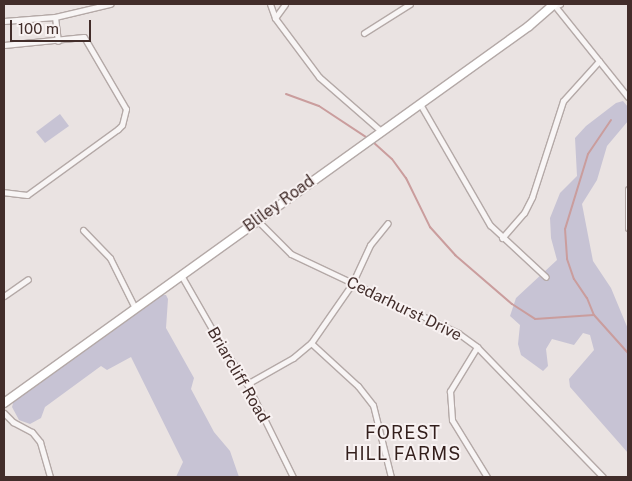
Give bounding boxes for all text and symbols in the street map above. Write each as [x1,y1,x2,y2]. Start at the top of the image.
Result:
scale bar [12,10,94,42]
text: 100 m [18,20,59,37]
street label: Bliley Road [240,172,318,236]
street label: Cedarhurst Drive [343,273,465,345]
street label: Briarcliff Road [203,324,273,426]
district label: FOREST HILL FARMS [343,423,463,466]

